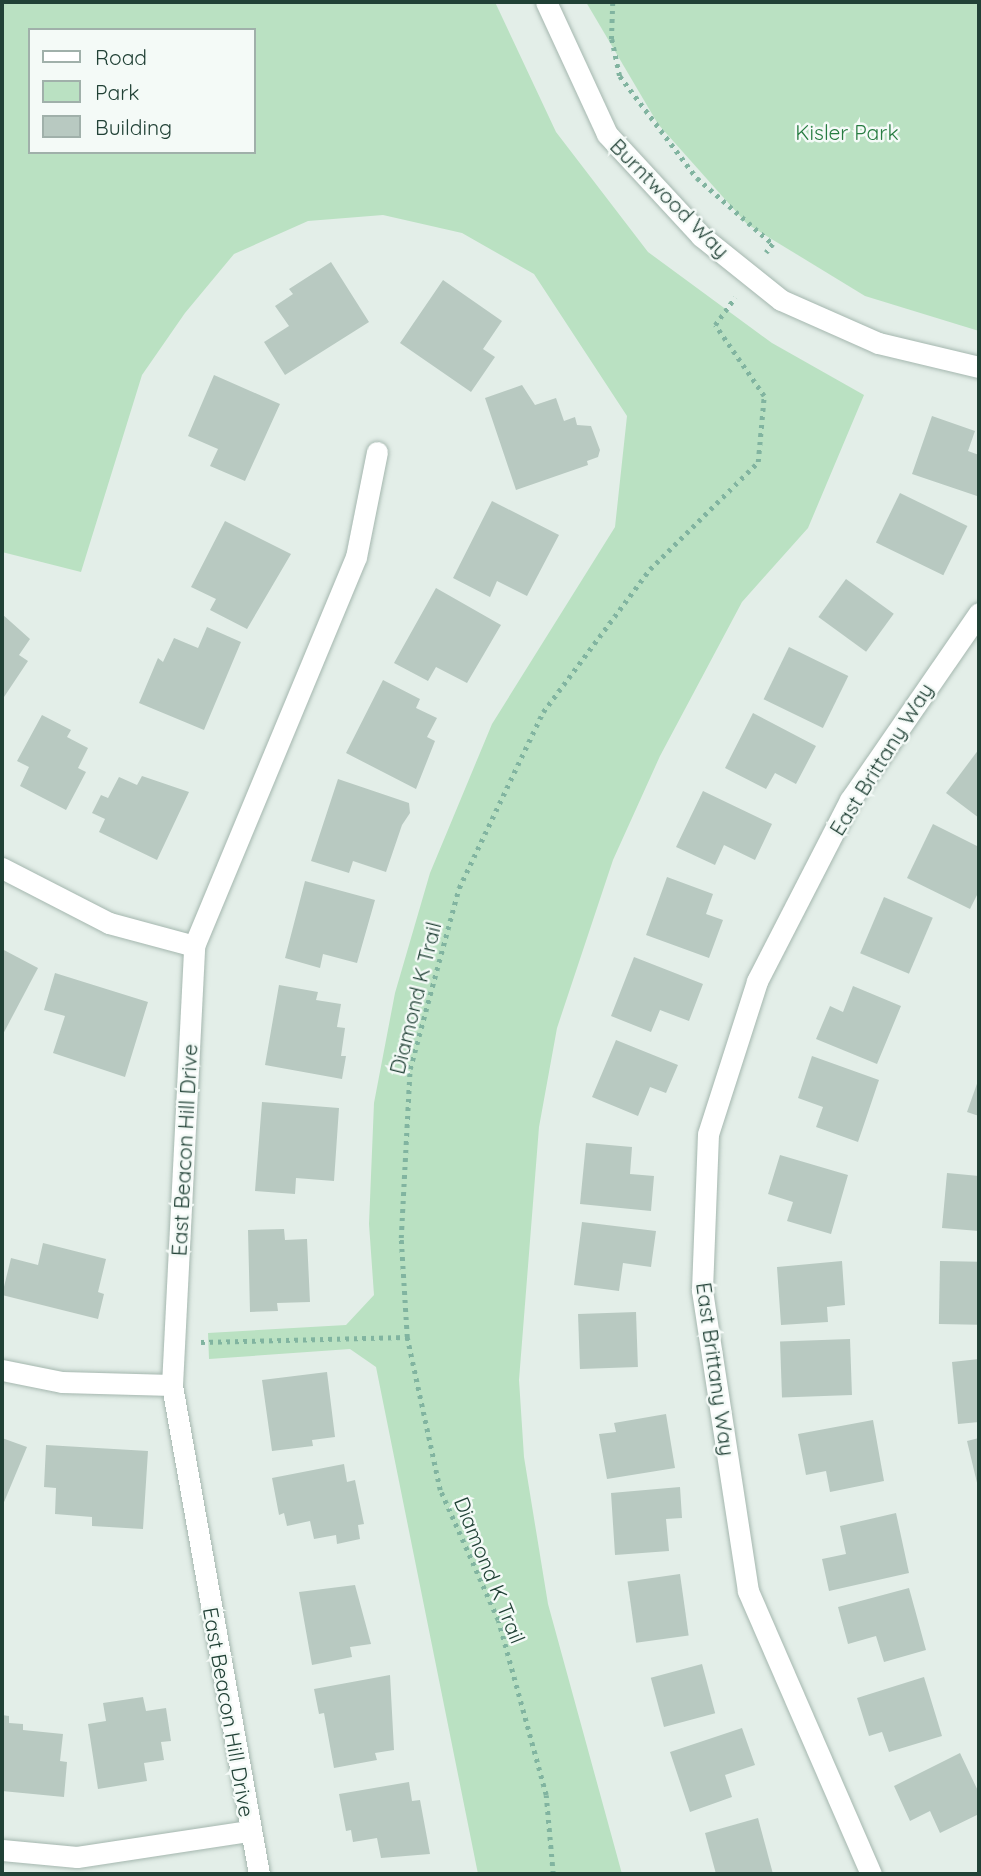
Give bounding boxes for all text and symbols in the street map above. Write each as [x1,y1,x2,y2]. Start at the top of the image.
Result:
legend [28,28,256,154]
text: Road [95,44,147,70]
text: Park [95,79,139,105]
text: Building [95,114,172,140]
park label: Kisler Park [795,119,899,145]
street label: Burntwood Way [605,133,735,263]
street label: East Brittany Way [824,678,938,840]
street label: Diamond K Trail [384,919,446,1077]
street label: East Beacon Hill Drive [166,1043,202,1257]
street label: East Brittany Way [691,1281,741,1457]
street label: Diamond K Trail [449,1493,531,1647]
street label: East Beacon Hill Drive [198,1605,260,1819]

